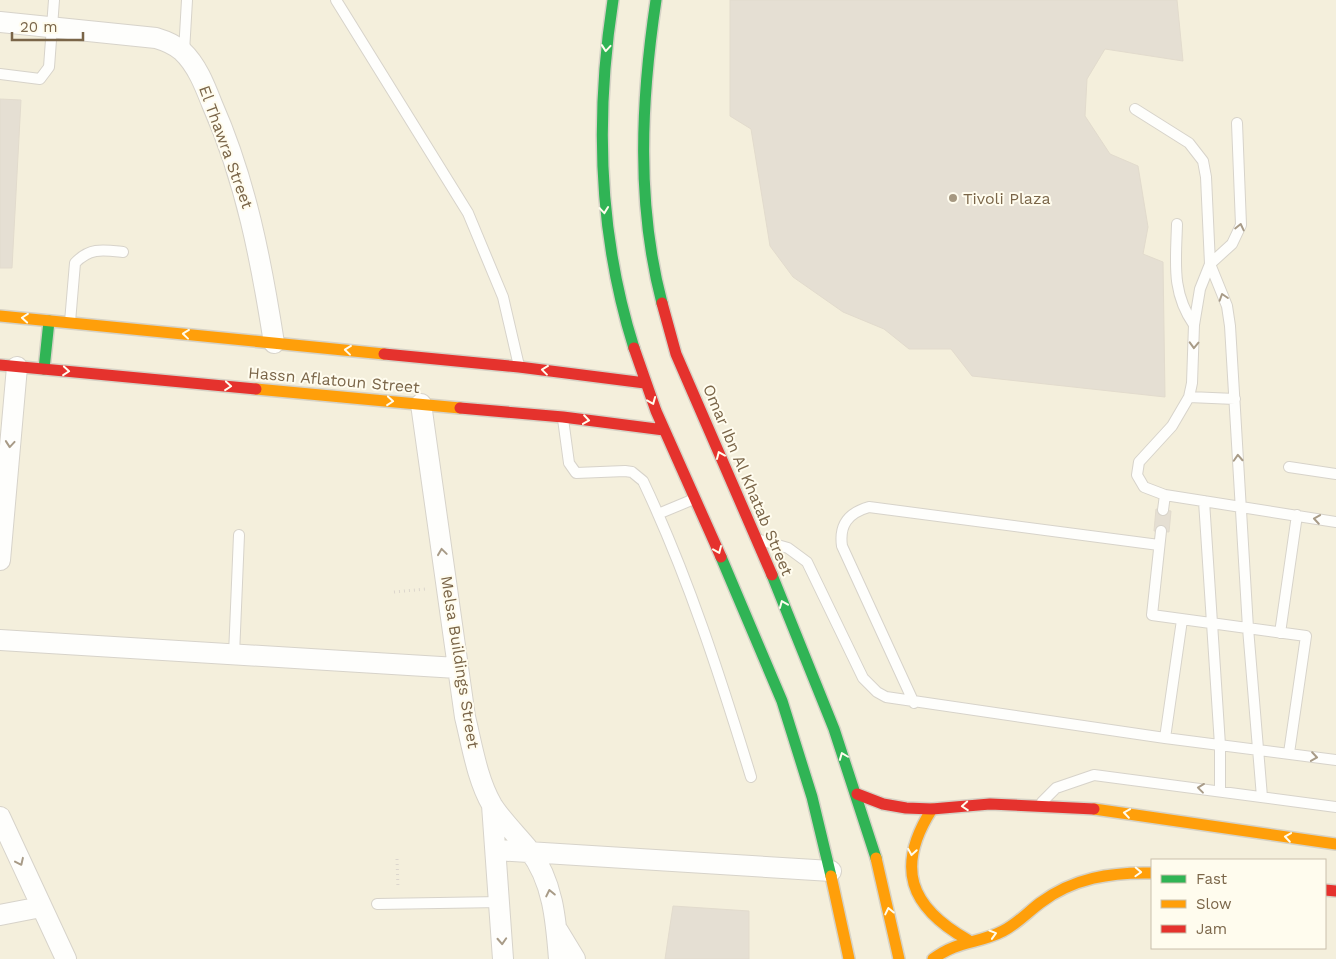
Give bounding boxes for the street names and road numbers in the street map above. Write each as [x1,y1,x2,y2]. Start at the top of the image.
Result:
street label: El Thawra Street [195,83,257,211]
street label: Hassn Aflatoun Street [247,363,421,397]
street label: Omar Ibn Al Khatab Street [699,381,797,579]
street label: Melsa Buildings Street [437,574,483,750]

